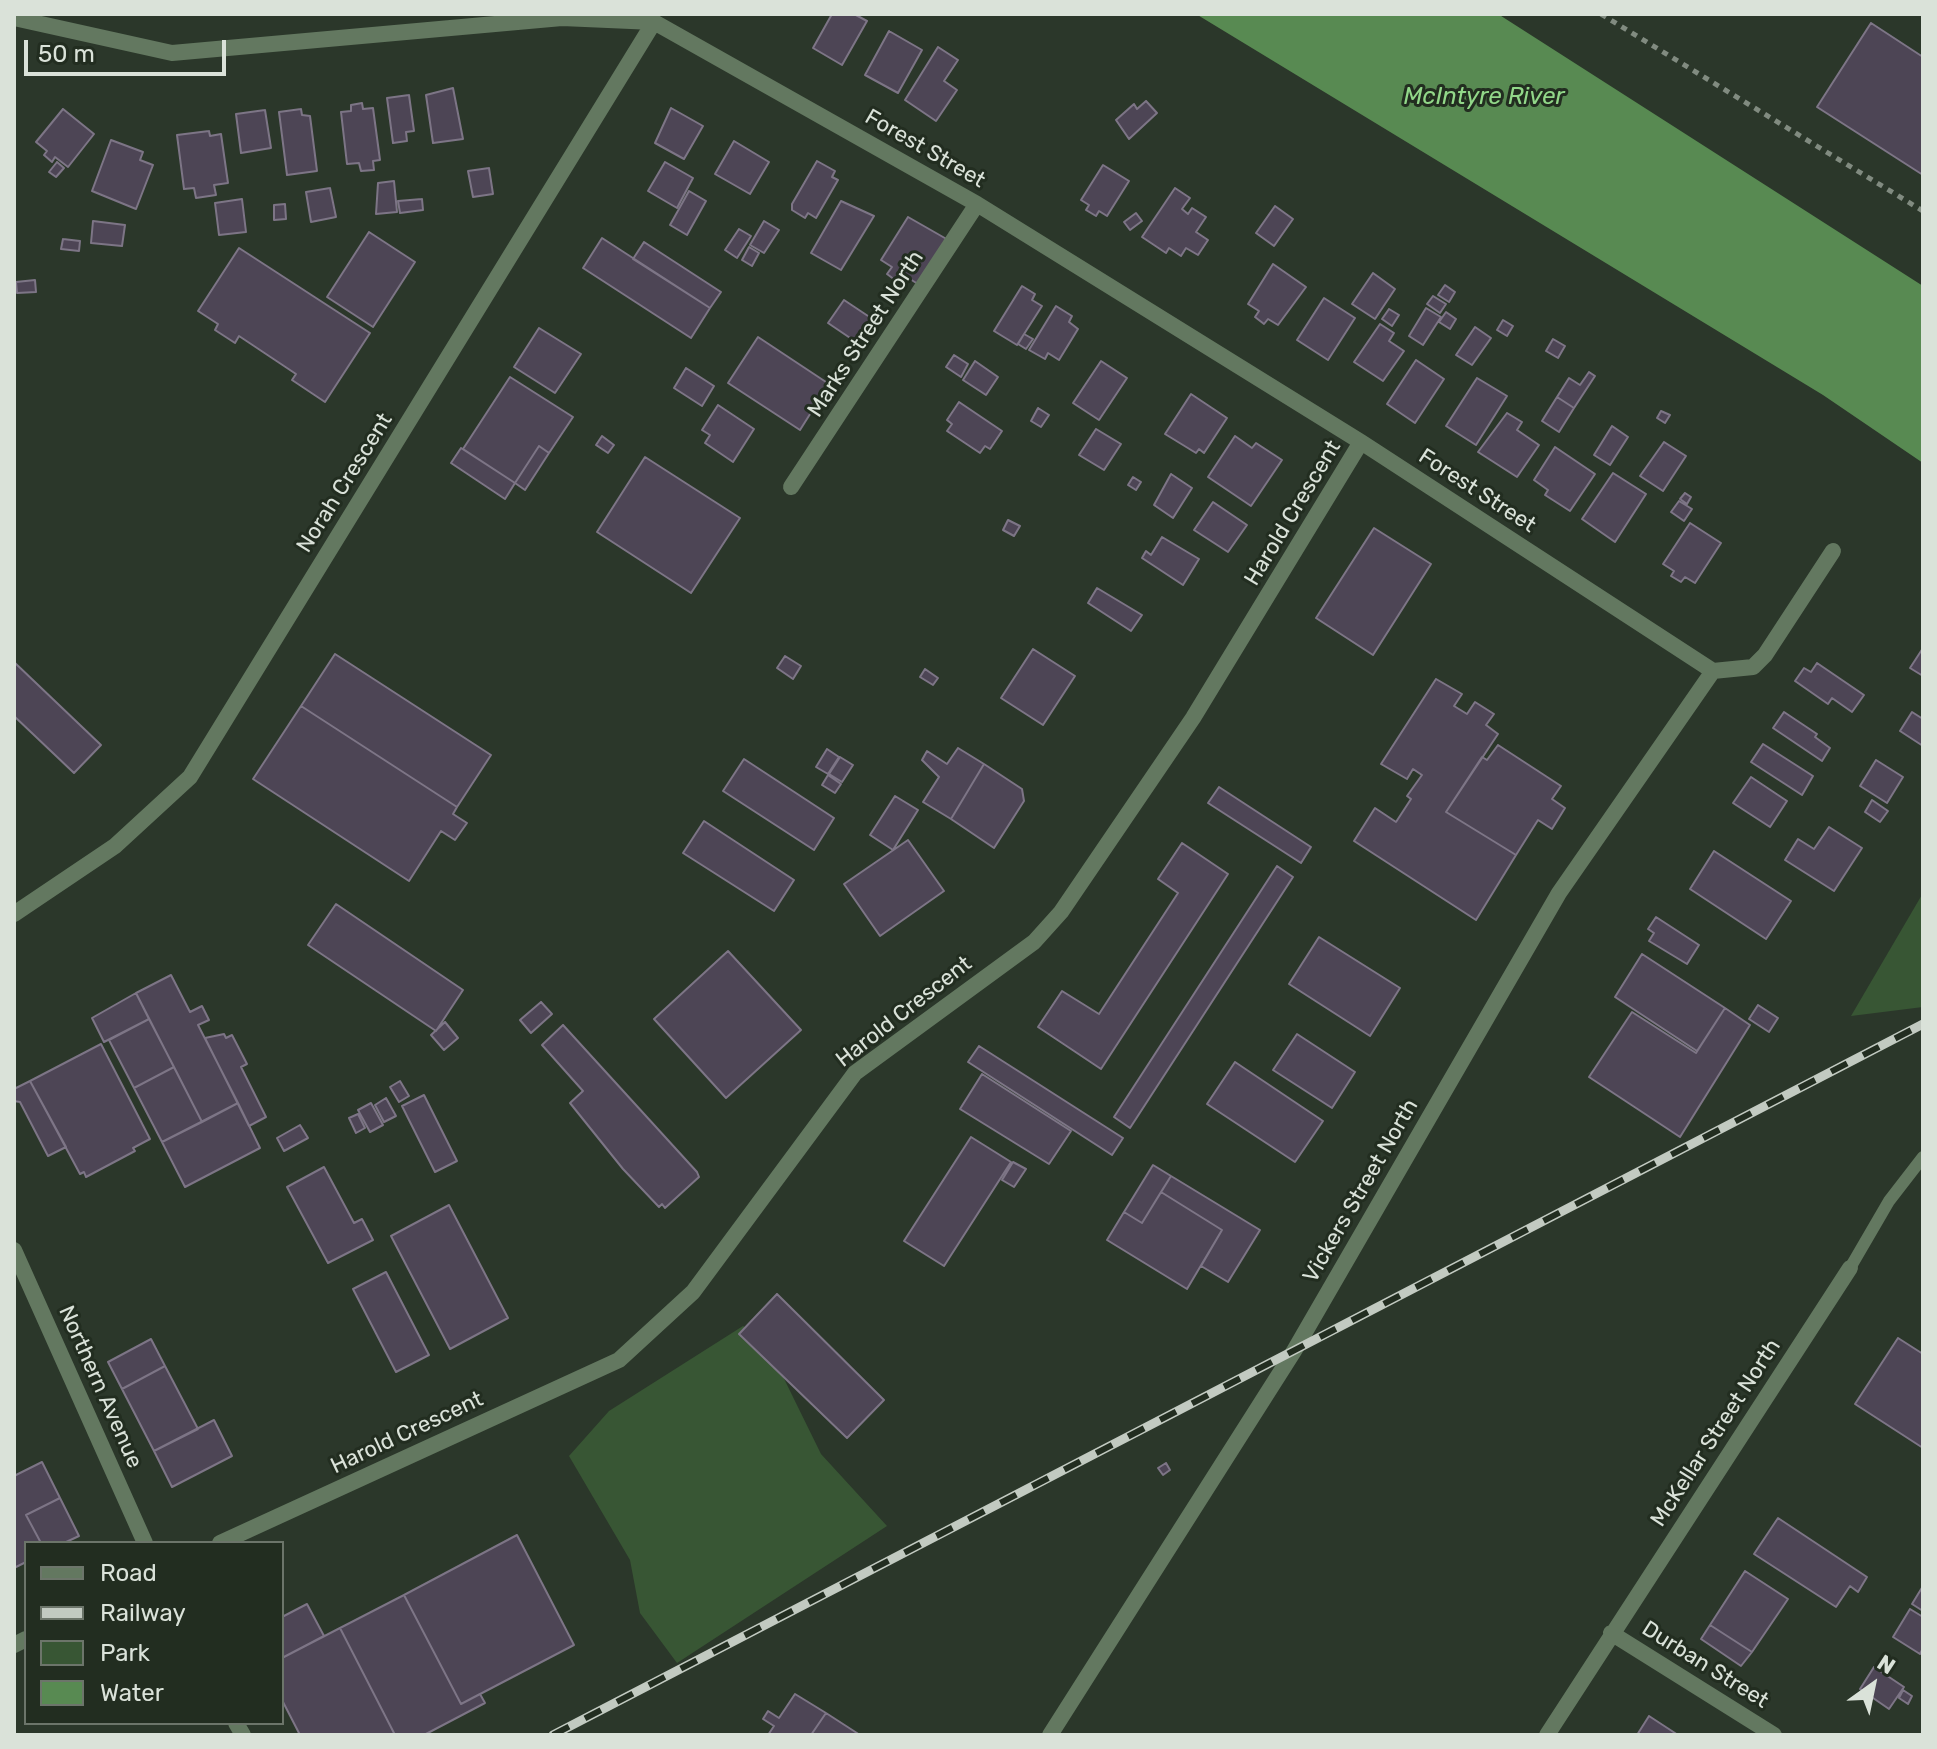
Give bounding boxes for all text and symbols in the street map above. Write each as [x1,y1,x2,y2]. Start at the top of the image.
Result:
scale bar [28,24,230,74]
text: 50 m [38,40,95,68]
water label: McIntyre River [1403,83,1565,111]
street label: Forest Street [860,104,990,194]
street label: Marks Street North [802,246,930,422]
street label: Norah Crescent [292,408,398,558]
street label: Harold Crescent [1239,435,1347,591]
street label: Forest Street [1413,443,1541,539]
street label: Harold Crescent [831,951,977,1073]
street label: Vickers Street North [1298,1095,1424,1287]
street label: Northern Avenue [52,1302,148,1472]
street label: McKellar Street North [1645,1334,1787,1532]
street label: Harold Crescent [327,1386,487,1480]
legend [24,1541,284,1725]
text: Road [100,1559,157,1587]
text: Railway [100,1599,186,1627]
street label: Durban Street [1637,1616,1773,1714]
text: Park [100,1639,150,1667]
north arrow [1833,1645,1913,1725]
text: N [1872,1649,1900,1680]
text: Water [100,1679,164,1707]

